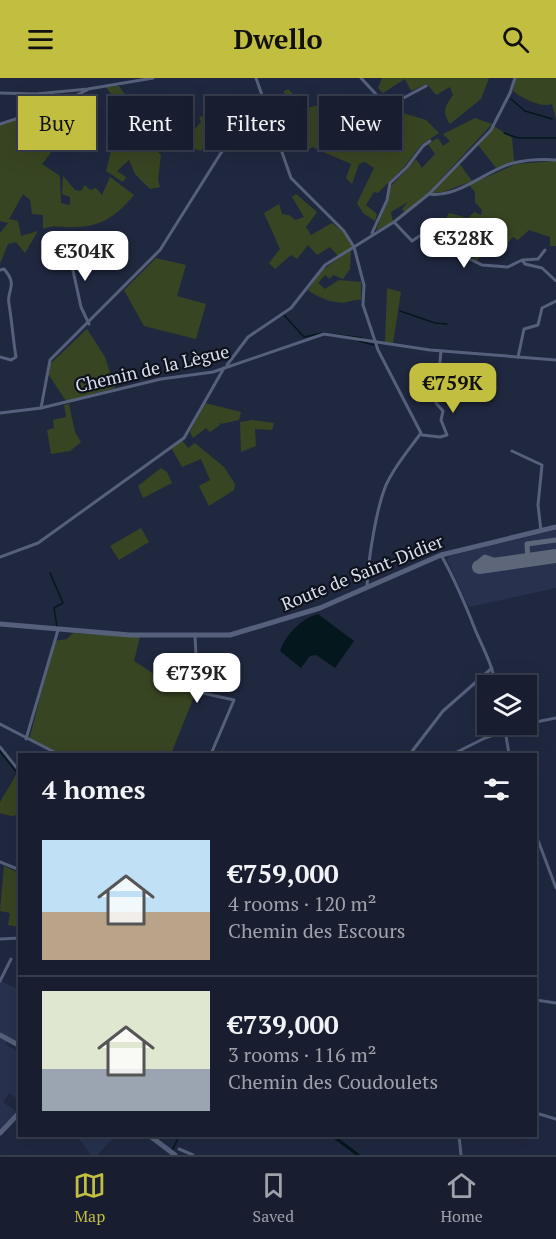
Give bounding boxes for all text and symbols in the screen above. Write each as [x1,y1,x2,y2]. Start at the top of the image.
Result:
text: Dwello [233,21,323,57]
icon: menu [24,23,57,56]
icon: search [499,23,532,56]
chip: Buy [18,96,96,150]
chip: Rent [108,96,193,150]
chip: Filters [205,96,307,150]
chip: New [319,96,402,150]
pin: €328K [422,218,506,269]
text: €328K [434,224,494,251]
pin: €304K [43,231,127,282]
text: €304K [55,237,115,264]
street label: Chemin de la Lègue [73,339,231,397]
pin: €759K [411,363,495,414]
text: €759K [423,369,483,396]
street label: Route de Saint-Didier [277,528,447,616]
pin: €739K [155,653,239,704]
text: €739K [167,659,227,686]
map controls [477,675,537,735]
button: layers [477,675,537,735]
text: 4 homes [42,772,146,806]
icon: filters [480,773,513,806]
text: €759,000 [228,856,339,890]
icon: home [90,864,162,936]
text: 4 rooms · 120 m² [228,890,376,917]
text: Chemin des Escours [228,917,406,944]
text: €739,000 [228,1007,339,1041]
icon: home [90,1015,162,1087]
text: 3 rooms · 116 m² [228,1041,376,1068]
text: Chemin des Coudoulets [228,1068,438,1095]
tab: Map [73,1169,106,1227]
tab: Saved [253,1169,294,1227]
tab: Home [440,1169,483,1227]

